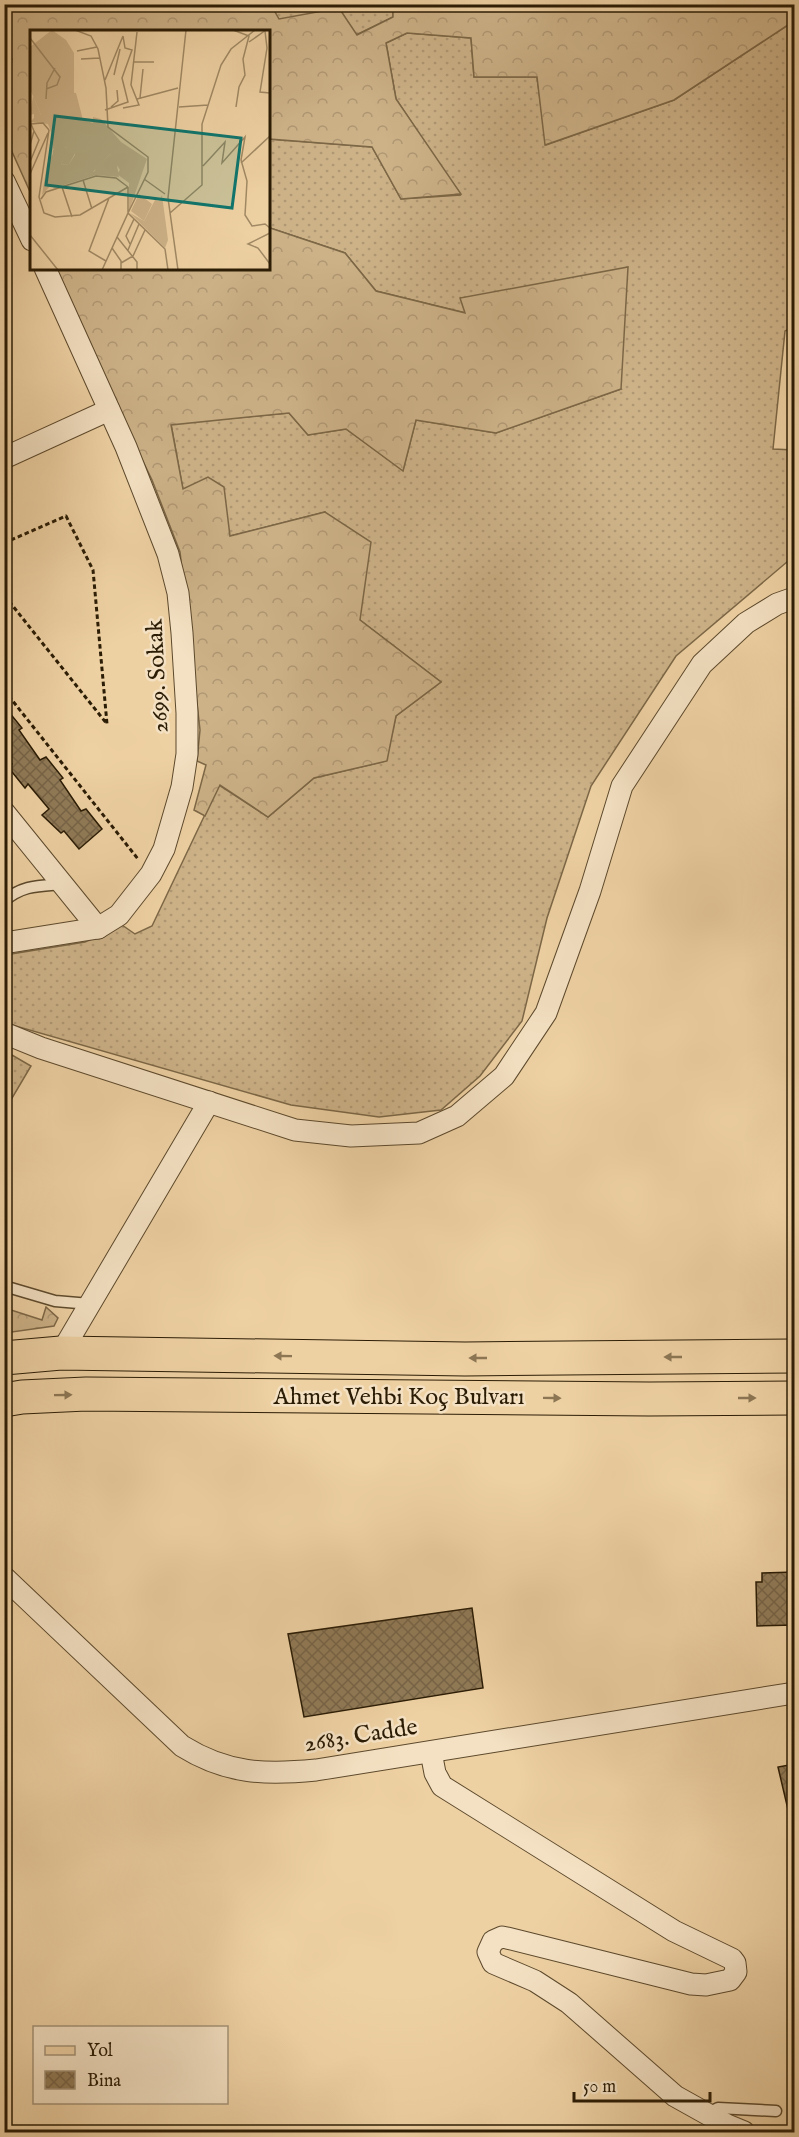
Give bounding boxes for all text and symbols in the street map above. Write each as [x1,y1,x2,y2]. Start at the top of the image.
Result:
inset map [30,30,270,270]
street label: 2699. Sokak [140,618,176,734]
one-way arrow [274,1351,293,1361]
one-way arrow [664,1352,683,1362]
one-way arrow [469,1354,488,1363]
street label: Ahmet Vehbi Koç Bulvarı [272,1382,525,1413]
one-way arrow [53,1390,72,1399]
one-way arrow [542,1393,561,1403]
one-way arrow [737,1393,756,1403]
street label: 2683. Cadde [302,1712,420,1760]
legend [33,2026,228,2104]
text: Yol [87,2040,113,2063]
scale bar [574,2065,710,2103]
text: Bina [87,2070,121,2093]
text: 50 m [583,2076,616,2099]

